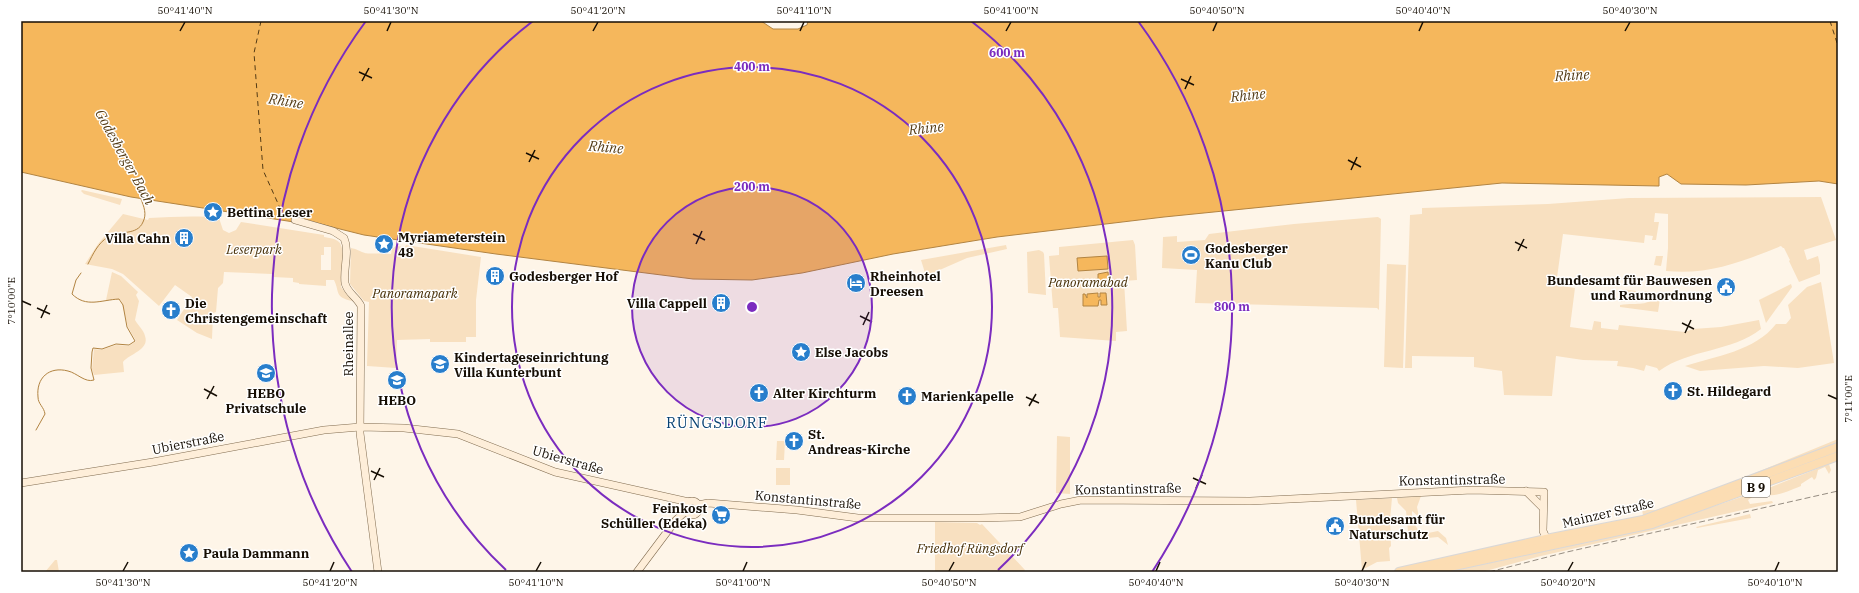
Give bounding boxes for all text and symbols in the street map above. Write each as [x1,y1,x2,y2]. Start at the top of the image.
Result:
text: 50°41'40"N [158,4,213,17]
text: 50°41'30"N [364,4,419,17]
text: 50°41'20"N [571,4,626,17]
text: 50°41'10"N [777,4,832,17]
text: 50°41'00"N [984,4,1039,17]
text: 50°40'50"N [1190,4,1245,17]
text: 50°40'40"N [1396,4,1451,17]
text: 50°40'30"N [1603,4,1658,17]
text: 600 m [989,45,1025,60]
text: 400 m [734,59,770,74]
water label: Rhine [1553,65,1591,85]
water label: Rhine [1229,84,1267,106]
water label: Rhine [266,89,305,113]
water label: Godesberger Bach [91,106,159,208]
water label: Rhine [907,117,945,139]
water label: Rhine [587,136,625,158]
text: 200 m [734,179,770,194]
place icon: Bettina Leser [202,201,224,223]
place label: Bettina Leser [227,204,313,221]
building icon: Villa Cahn [173,227,195,249]
place label: Myriameterstein 48 [398,229,506,261]
place label: Villa Cahn [105,230,170,247]
place icon: Myriameterstein 48 [373,233,395,255]
place label: Godesberger Kanu Club [1205,240,1289,272]
park label: Leserpark [225,241,282,258]
sports icon: Godesberger Kanu Club [1180,244,1202,266]
building icon: Godesberger Hof [484,265,506,287]
place label: Godesberger Hof [509,268,619,285]
place label: Rheinhotel Dreesen [870,268,941,300]
hotel icon: Rheinhotel Dreesen [845,272,867,294]
place label: Bundesamt für Bauwesen und Raumordnung [1547,272,1712,304]
park label: Panoramabad [1047,274,1129,291]
public building icon: Bundesamt für Bauwesen und Raumordnung [1715,276,1737,298]
text: 7°10'00"E [5,277,18,325]
park label: Panoramapark [371,285,458,302]
building icon: Villa Cappell [710,292,732,314]
place label: Die Christengemeinschaft [185,295,327,327]
place label: Villa Cappell [627,295,707,312]
church icon: Die Christengemeinschaft [160,299,182,321]
text: 800 m [1214,299,1250,314]
centre of rings [745,300,759,314]
street label: Rheinallee [340,311,357,377]
place icon: Else Jacobs [790,341,812,363]
place label: Else Jacobs [815,344,888,361]
place label: Kindertageseinrichtung Villa Kunterbunt [454,349,609,381]
school or university icon: Kindertageseinrichtung Villa Kunterbunt [429,353,451,375]
school or university icon: HEBO Privatschule [255,362,277,384]
school or university icon: HEBO [386,369,408,391]
text: 7°11'00"E [1842,375,1855,423]
church icon: St. Hildegard [1662,380,1684,402]
church icon: Alter Kirchturm [748,382,770,404]
place label: St. Hildegard [1687,383,1771,400]
place label: HEBO Privatschule [226,385,306,417]
place label: Alter Kirchturm [773,385,877,402]
church icon: Marienkapelle [896,385,918,407]
place label: Marienkapelle [921,388,1014,405]
place label: HEBO [378,392,416,409]
district label: RÜNGSDORF [666,413,768,432]
place label: St. Andreas-Kirche [808,426,910,458]
street label: Ubierstraße [150,428,226,458]
church icon: St. Andreas-Kirche [783,430,805,452]
street label: Ubierstraße [530,442,606,478]
street label: Konstantinstraße [1398,471,1506,489]
road number: B 9 [1742,477,1770,497]
street label: Konstantinstraße [1074,480,1182,498]
street label: Konstantinstraße [754,487,862,513]
street label: Mainzer Straße [1561,494,1655,532]
place label: Feinkost Schüller (Edeka) [601,500,707,532]
supermarket icon: Feinkost Schüller (Edeka) [710,504,732,526]
place label: Bundesamt für Naturschutz [1349,511,1446,543]
public building icon: Bundesamt für Naturschutz [1324,515,1346,537]
park label: Friedhof Rüngsdorf [916,540,1026,557]
place icon: Paula Dammann [178,542,200,564]
place label: Paula Dammann [203,545,310,562]
text: 50°41'30"N [96,576,151,589]
text: 50°41'20"N [303,576,358,589]
text: 50°41'10"N [509,576,564,589]
text: 50°41'00"N [716,576,771,589]
text: 50°40'50"N [922,576,977,589]
text: 50°40'40"N [1129,576,1184,589]
text: 50°40'30"N [1335,576,1390,589]
text: 50°40'20"N [1541,576,1596,589]
text: 50°40'10"N [1748,576,1803,589]

